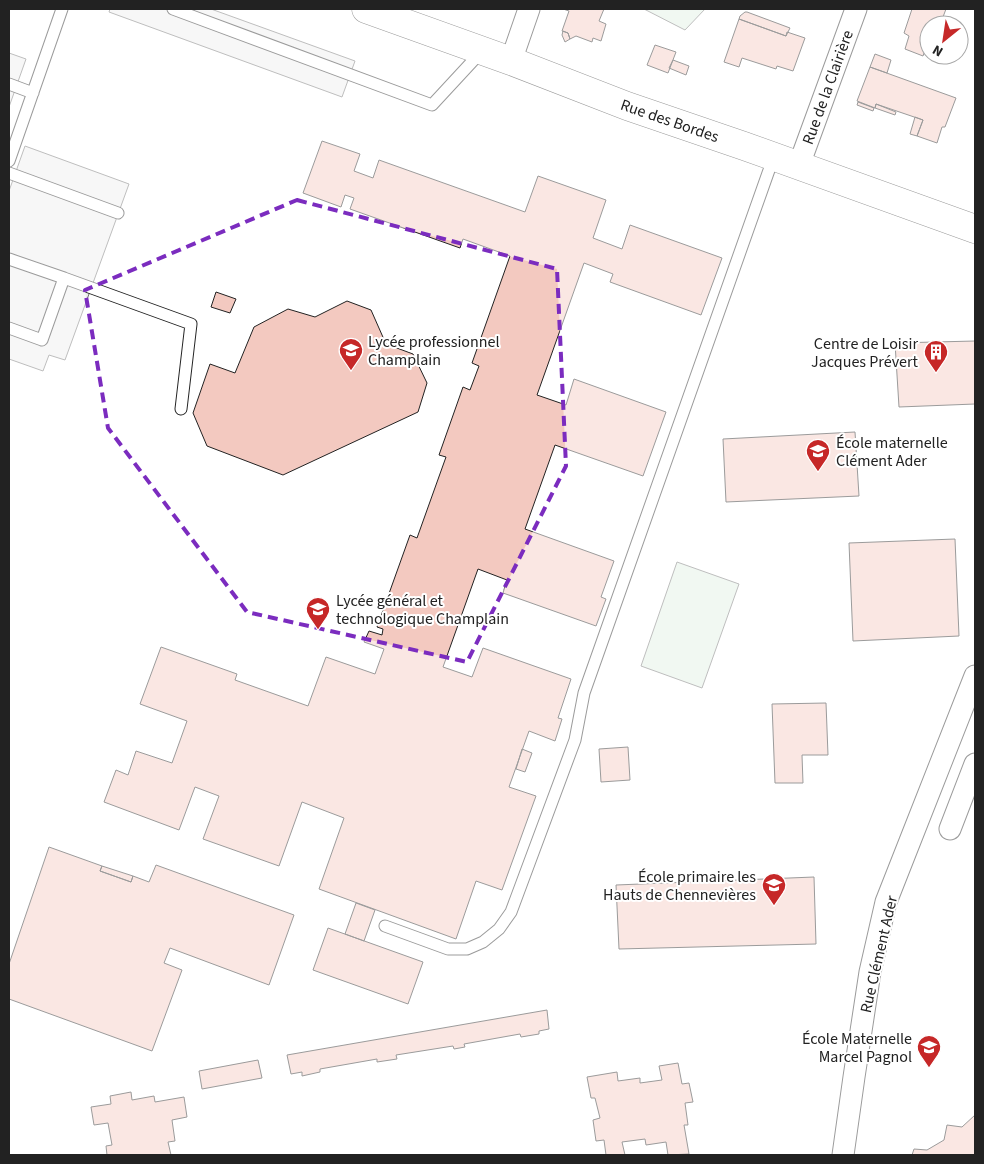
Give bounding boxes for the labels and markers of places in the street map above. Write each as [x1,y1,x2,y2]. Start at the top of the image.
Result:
place label: Lycée professionnel Champlain [368,331,500,371]
place label: Centre de Loisir Jacques Prévert [811,333,919,373]
school or university icon: Lycée professionnel Champlain [338,337,364,371]
building icon: Centre de Loisir Jacques Prévert [923,339,949,373]
place label: École maternelle Clément Ader [836,432,948,472]
school or university icon: École maternelle Clément Ader [805,438,831,472]
place label: Lycée général et technologique Champlain [336,590,509,630]
school or university icon: Lycée général et technologique Champlain [305,596,331,630]
place label: École primaire les Hauts de Chennevières [603,866,756,906]
school or university icon: École primaire les Hauts de Chennevières [761,872,787,906]
place label: École Maternelle Marcel Pagnol [802,1028,912,1068]
school or university icon: École Maternelle Marcel Pagnol [916,1034,942,1068]

